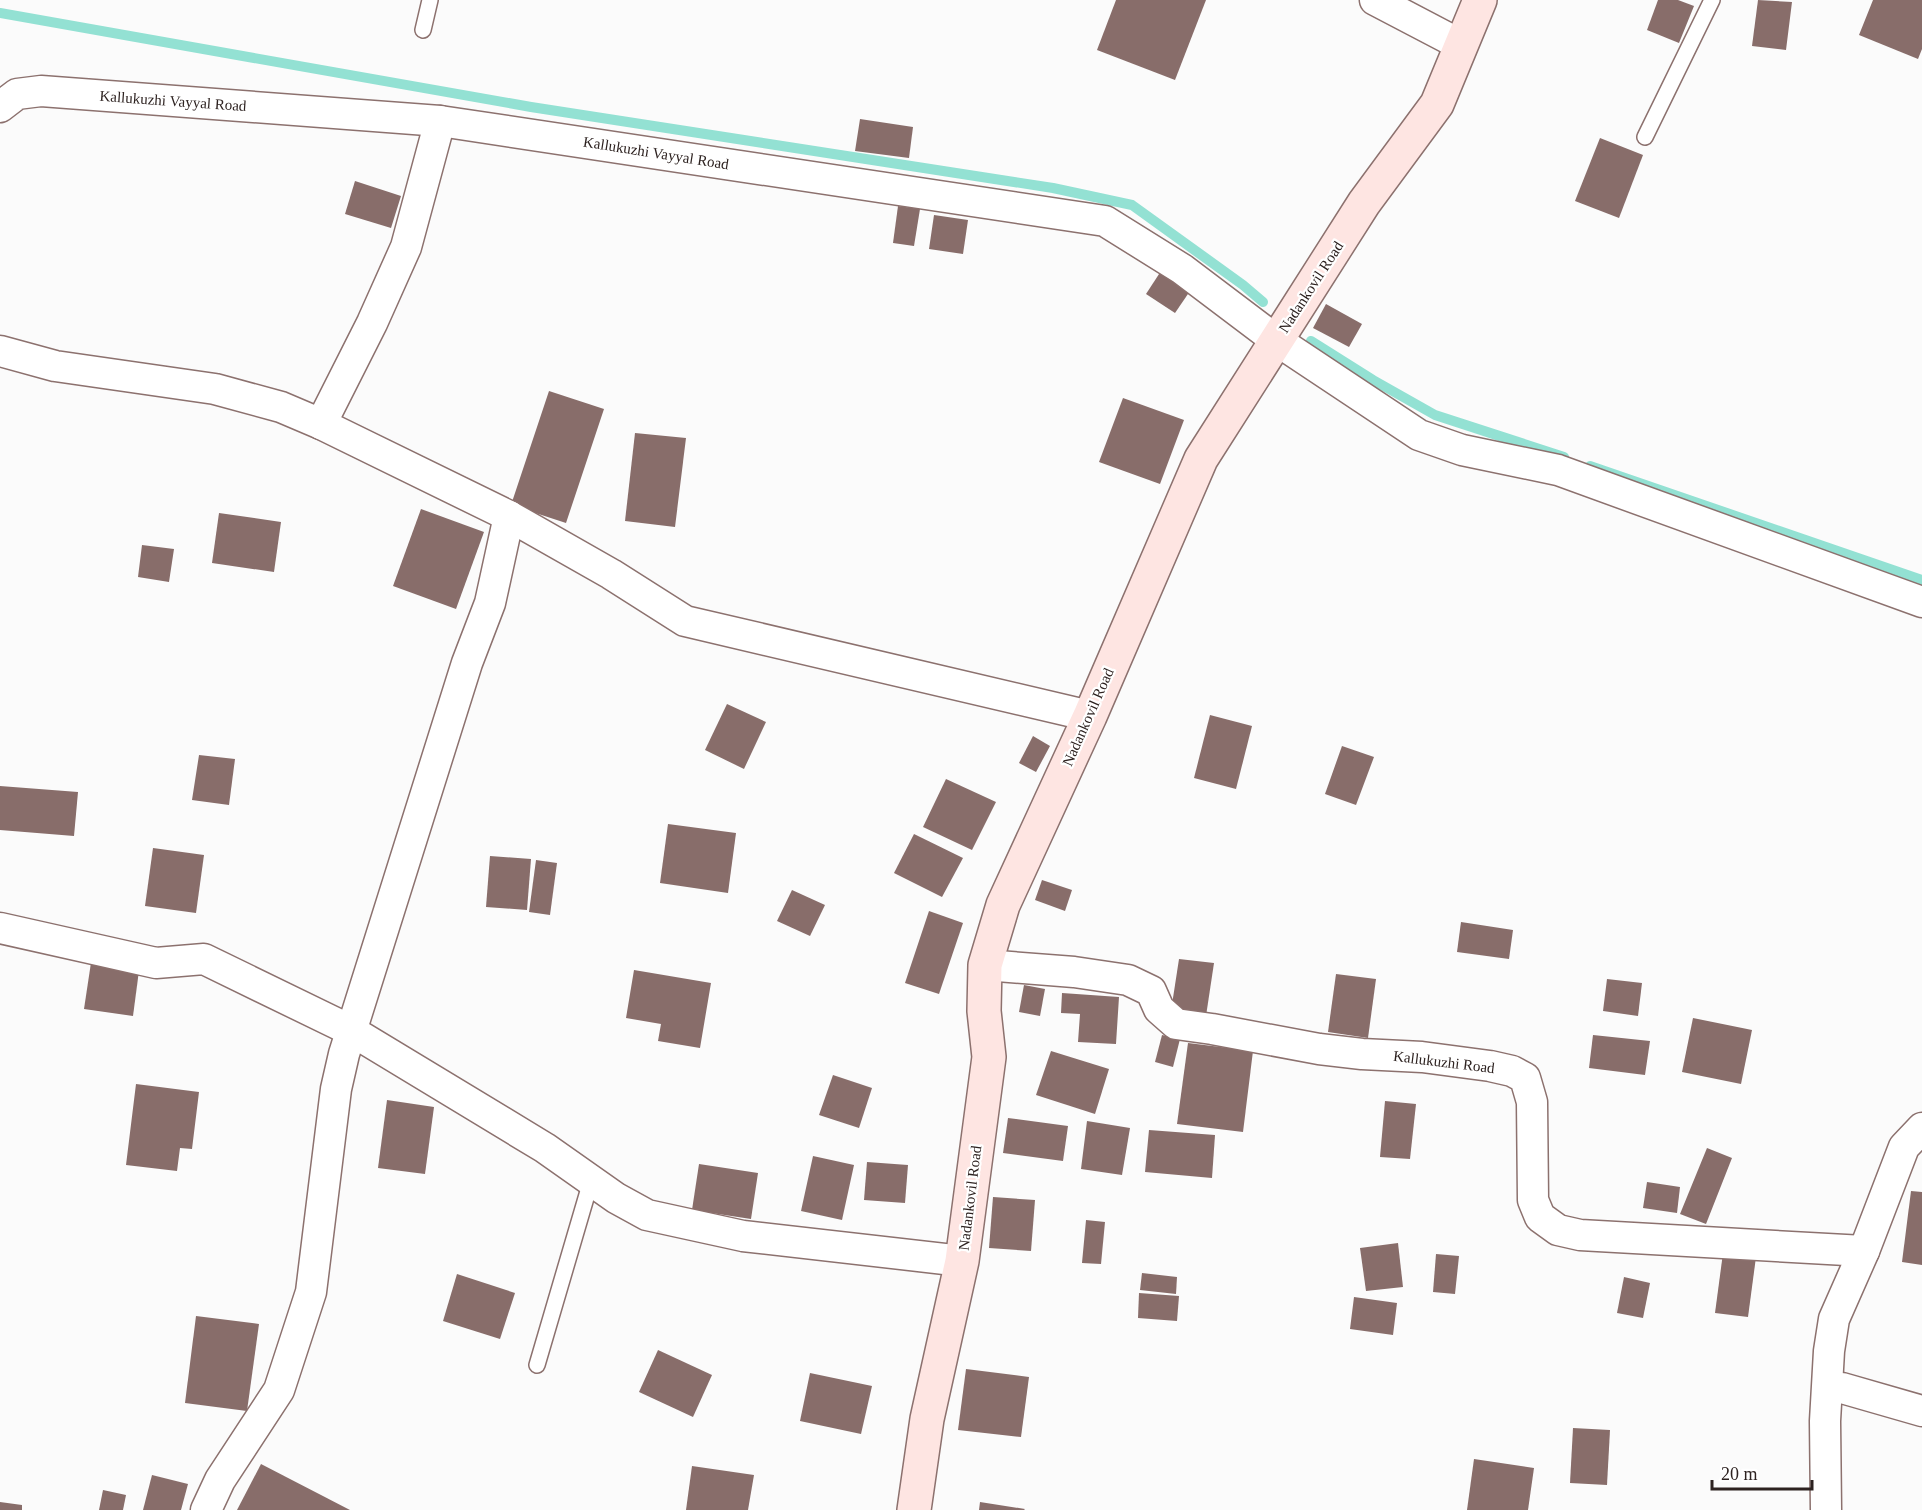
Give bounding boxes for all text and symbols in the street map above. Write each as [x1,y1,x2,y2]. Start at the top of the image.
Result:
street label: Kallukuzhi Vayyal Road [99,88,247,114]
street label: Kallukuzhi Vayyal Road [582,134,730,172]
street label: Nadankovil Road [1276,238,1347,336]
street label: Nadankovil Road [1059,665,1117,768]
street label: Kallukuzhi Road [1392,1048,1496,1076]
street label: Nadankovil Road [956,1144,984,1251]
scale bar [1712,1453,1812,1491]
text: 20 m [1721,1464,1758,1484]

